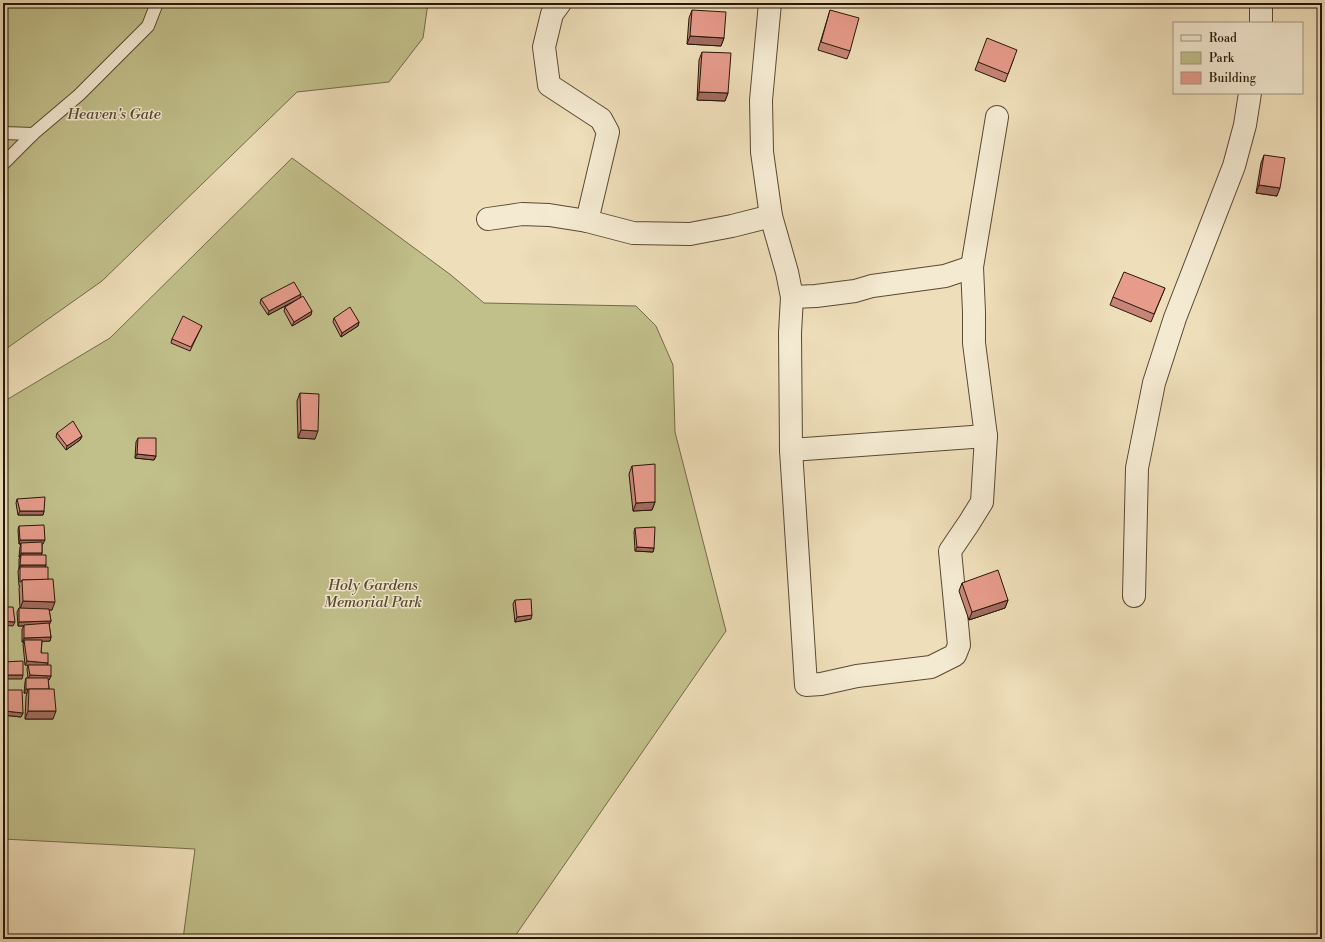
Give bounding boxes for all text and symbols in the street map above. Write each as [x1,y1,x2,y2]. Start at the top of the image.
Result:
legend [1173,22,1303,94]
text: Road [1209,31,1237,46]
text: Park [1209,51,1235,66]
text: Building [1208,71,1257,86]
park label: Heaven's Gate [66,105,161,124]
park label: Holy Gardens Memorial Park [324,576,422,612]

